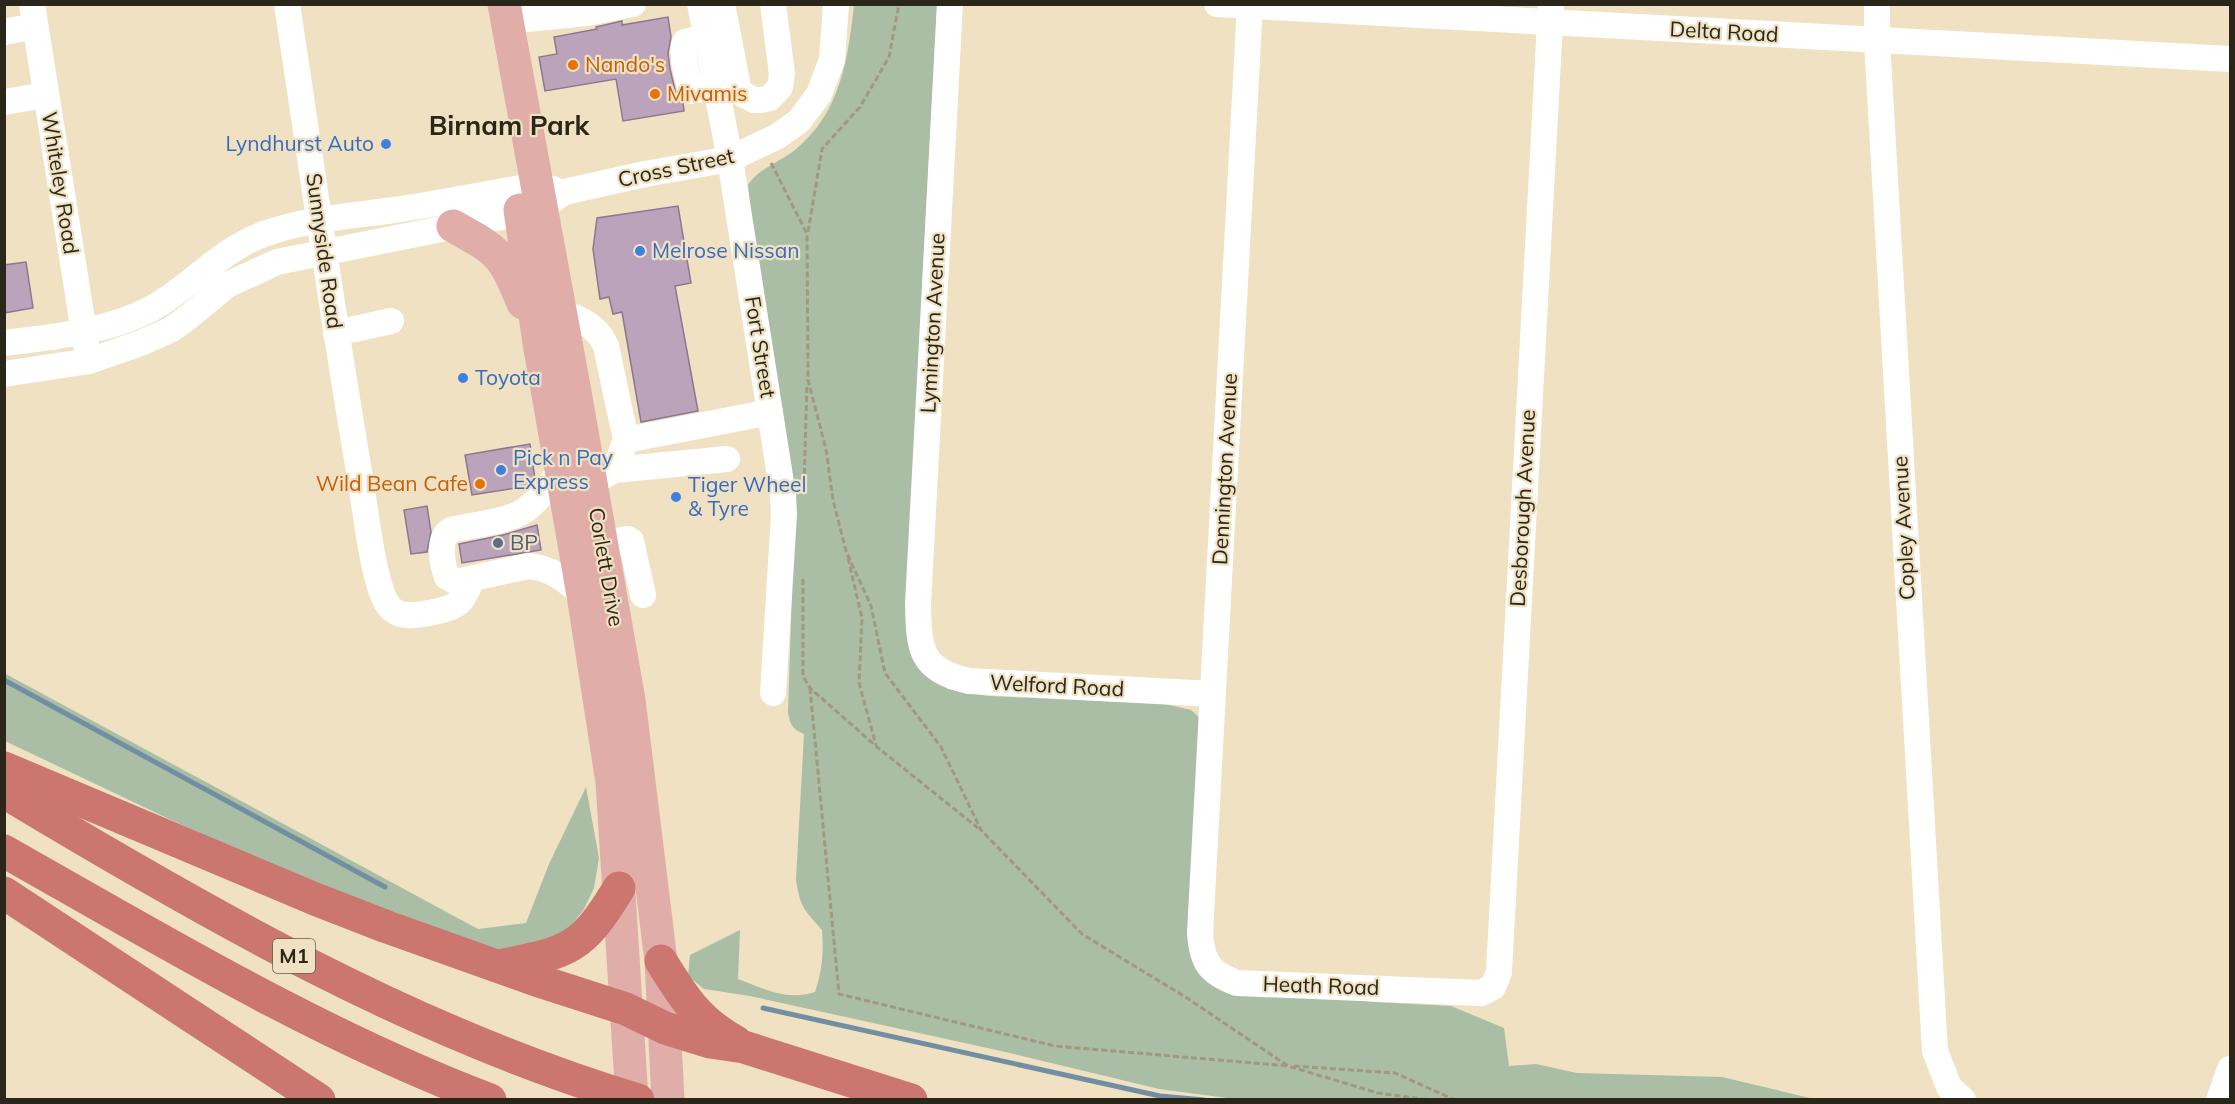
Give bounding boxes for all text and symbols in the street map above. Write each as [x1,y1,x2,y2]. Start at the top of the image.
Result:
street label: Delta Road [1669,15,1779,47]
place label: Nando's [585,51,665,77]
marker: Nando's [566,58,580,72]
place label: Mivamis [667,80,747,106]
marker: Mivamis [648,87,662,101]
district label: Birnam Park [429,108,590,142]
street label: Whiteley Road [37,110,85,256]
place label: Lyndhurst Auto [226,130,374,156]
marker: Lyndhurst Auto [379,137,393,151]
street label: Cross Street [615,142,736,192]
street label: Sunnyside Road [301,171,349,330]
street label: Lymington Avenue [914,232,950,414]
place label: Melrose Nissan [652,237,800,263]
marker: Melrose Nissan [633,244,647,258]
street label: Fort Street [740,294,782,399]
place label: Toyota [475,364,541,390]
marker: Toyota [456,371,470,385]
street label: Dennington Avenue [1206,372,1242,565]
street label: Desborough Avenue [1504,409,1540,607]
place label: Pick n Pay Express [513,444,613,494]
street label: Copley Avenue [1886,455,1920,601]
marker: Pick n Pay Express [494,463,508,477]
place label: Wild Bean Cafe [316,470,468,496]
place label: Tiger Wheel & Tyre [688,471,806,521]
marker: Wild Bean Cafe [473,477,487,491]
marker: Tiger Wheel & Tyre [669,490,683,504]
street label: Corlett Drive [584,505,630,628]
place label: BP [510,529,538,555]
marker: BP [491,536,505,550]
street label: Welford Road [989,669,1125,702]
road number: M1 [273,939,315,973]
street label: Heath Road [1262,970,1380,1000]

